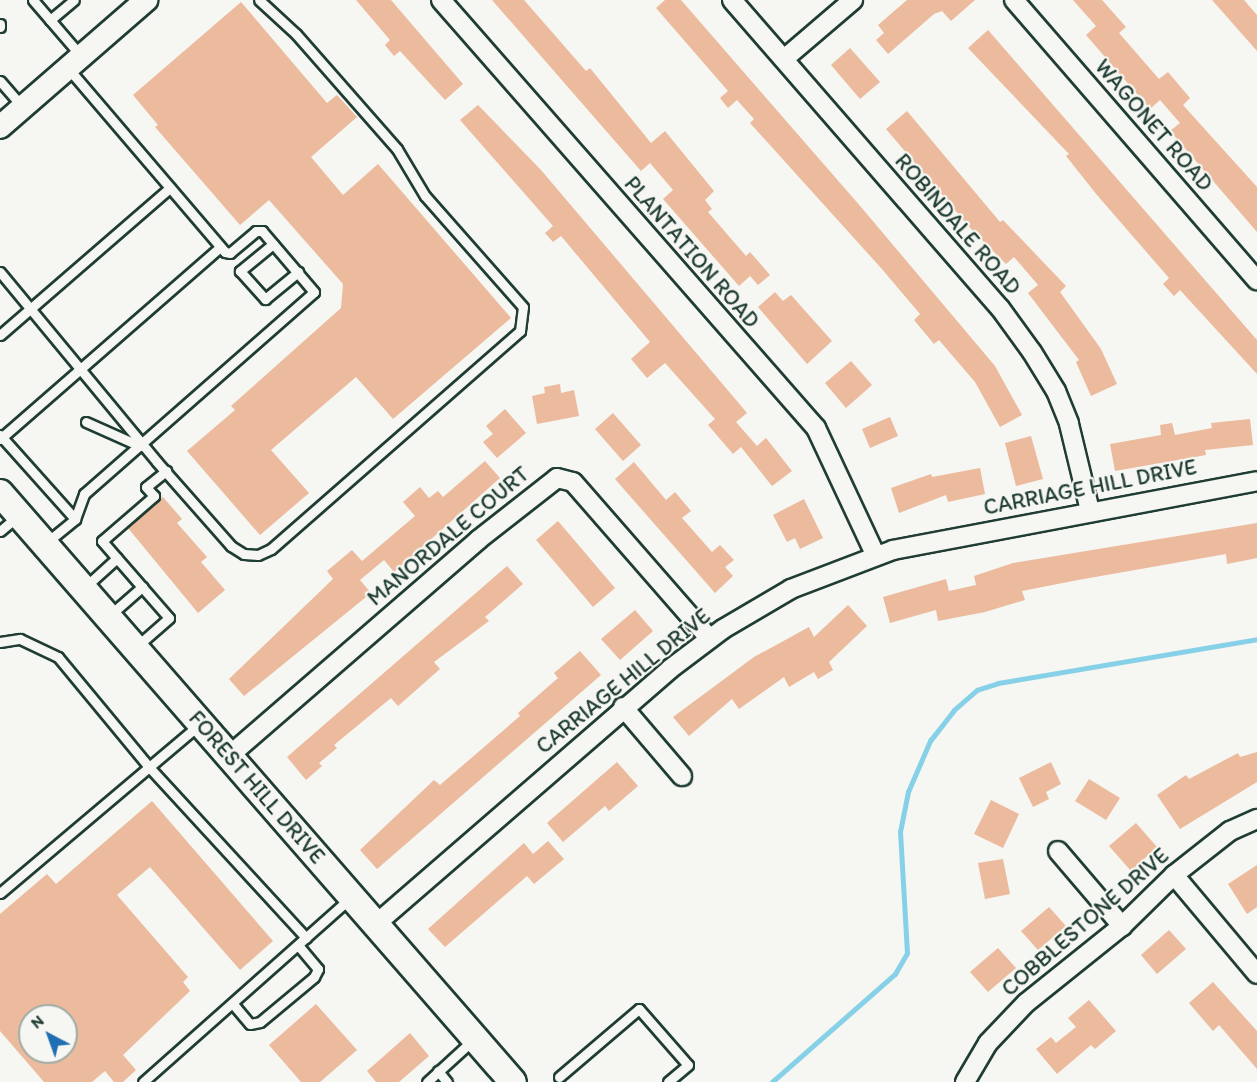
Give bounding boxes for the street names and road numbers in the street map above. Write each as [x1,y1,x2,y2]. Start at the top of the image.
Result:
street label: WAGONET ROAD [1090,54,1218,196]
street label: ROBINDALE ROAD [890,148,1026,300]
street label: PLANTATION ROAD [619,171,765,333]
street label: CARRIAGE HILL DRIVE [980,453,1200,521]
street label: MANORDALE COURT [362,461,534,611]
street label: CARRIAGE HILL DRIVE [529,602,717,760]
street label: FOREST HILL DRIVE [183,705,331,869]
street label: COBBLESTONE DRIVE [995,841,1175,1003]

